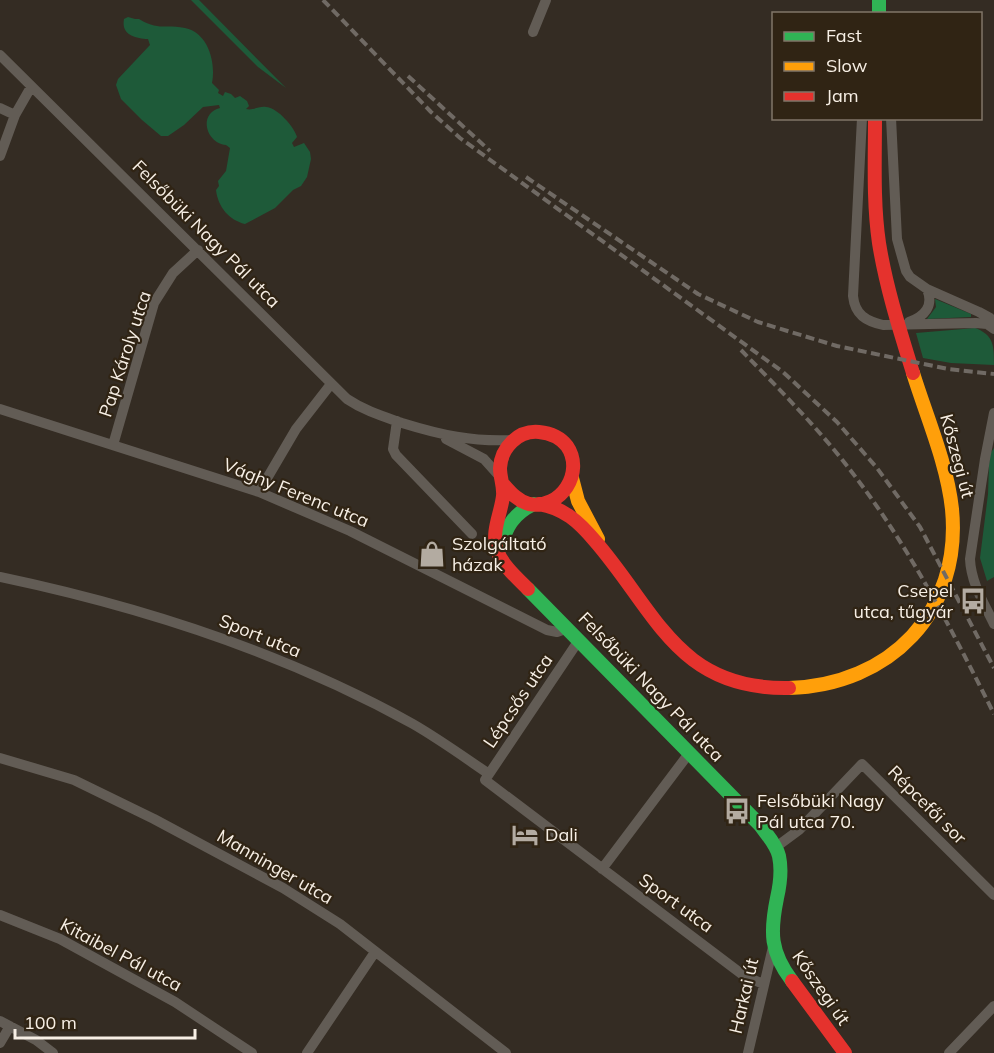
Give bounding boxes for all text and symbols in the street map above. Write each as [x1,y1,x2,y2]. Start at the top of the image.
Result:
legend [772,12,982,120]
text: Fast [826,24,862,47]
text: Slow [826,54,868,77]
text: Jam [826,84,859,107]
street label: Felsőbüki Nagy Pál utca [128,155,285,312]
street label: Pap Károly utca [93,288,156,420]
street label: Kőszegi út [935,411,980,500]
street label: Vághy Ferenc utca [220,453,372,532]
place label: Szolgáltató házak [452,532,546,576]
shop icon: Szolgáltató házak [417,539,447,569]
place label: Csepel utca, tűgyár [854,579,953,623]
bus stop icon: Csepel utca, tűgyár [958,586,988,616]
street label: Felsőbüki Nagy Pál utca [574,607,729,766]
street label: Sport utca [216,609,305,662]
street label: Lépcsős utca [478,649,557,752]
street label: Répcefői sor [883,760,972,849]
place label: Felsőbüki Nagy Pál utca 70. [757,789,885,833]
bus stop icon: Felsőbüki Nagy Pál utca 70. [722,796,752,826]
hotel icon: Dali [510,820,540,850]
place label: Dali [545,823,578,846]
street label: Manninger utca [213,824,337,909]
street label: Sport utca [635,868,718,937]
street label: Kitaibel Pál utca [57,913,186,996]
street label: Kőszegi út [787,946,855,1029]
street label: Harkai út [724,956,763,1036]
scale bar [15,1002,195,1040]
text: 100 m [24,1011,77,1034]

